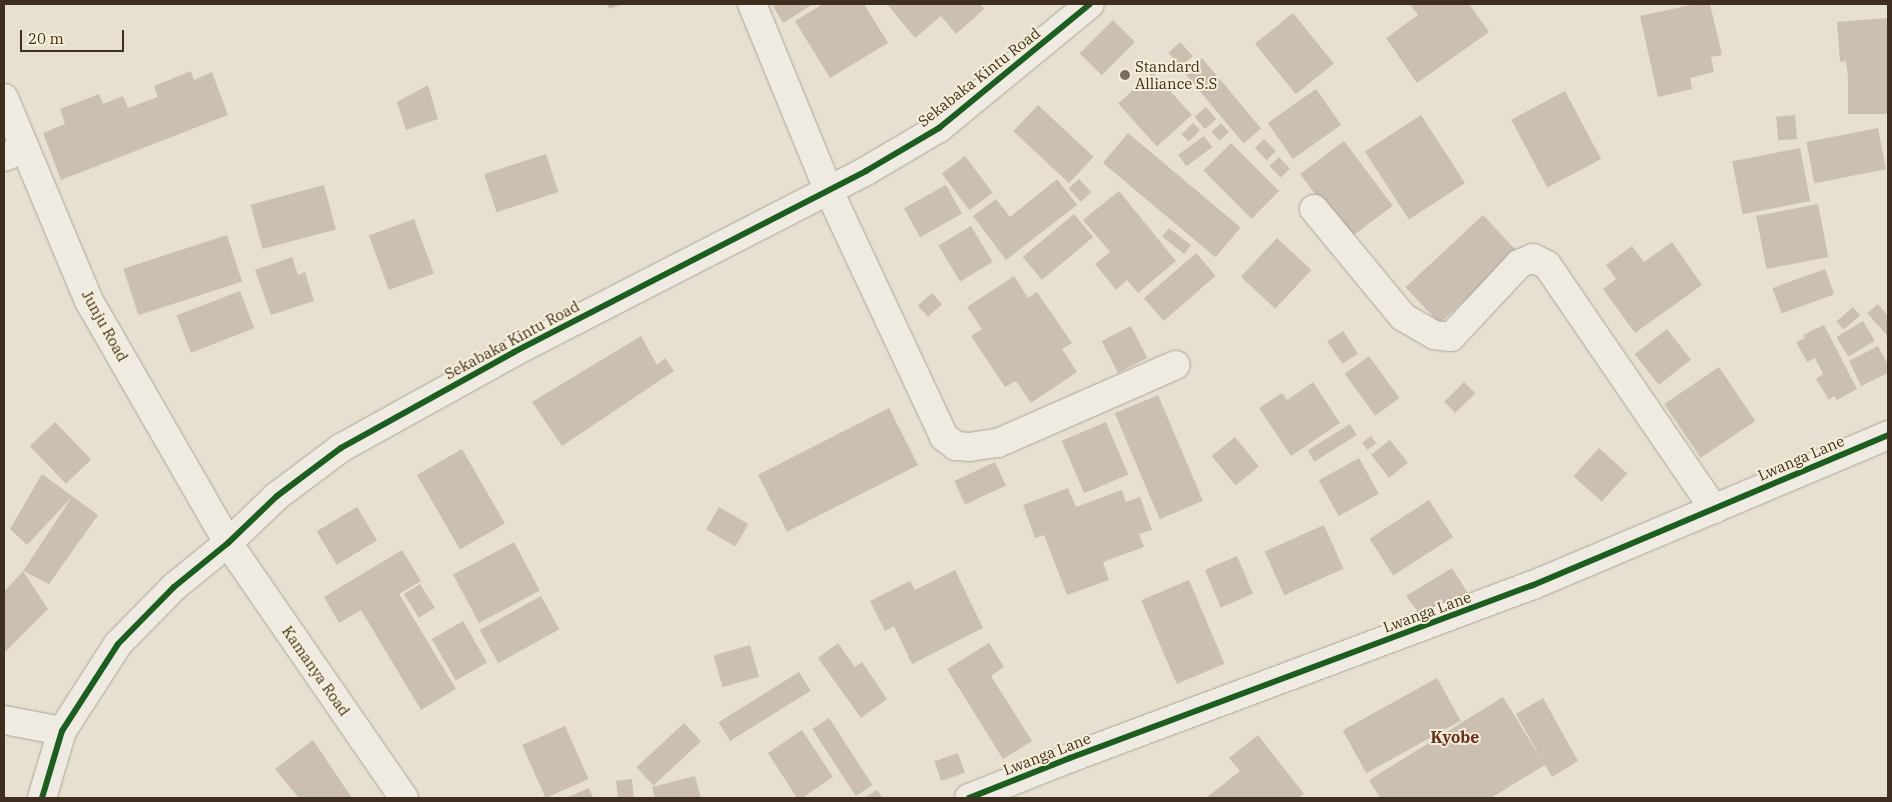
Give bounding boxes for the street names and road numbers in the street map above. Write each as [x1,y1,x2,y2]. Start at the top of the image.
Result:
street label: Sekabaka Kintu Road [914,24,1044,130]
street label: Junju Road [78,287,132,365]
street label: Sekabaka Kintu Road [441,297,583,383]
street label: Lwanga Lane [1755,432,1847,484]
street label: Lwanga Lane [1381,588,1473,636]
street label: Kamanya Road [278,623,354,719]
street label: Lwanga Lane [1001,729,1093,779]

